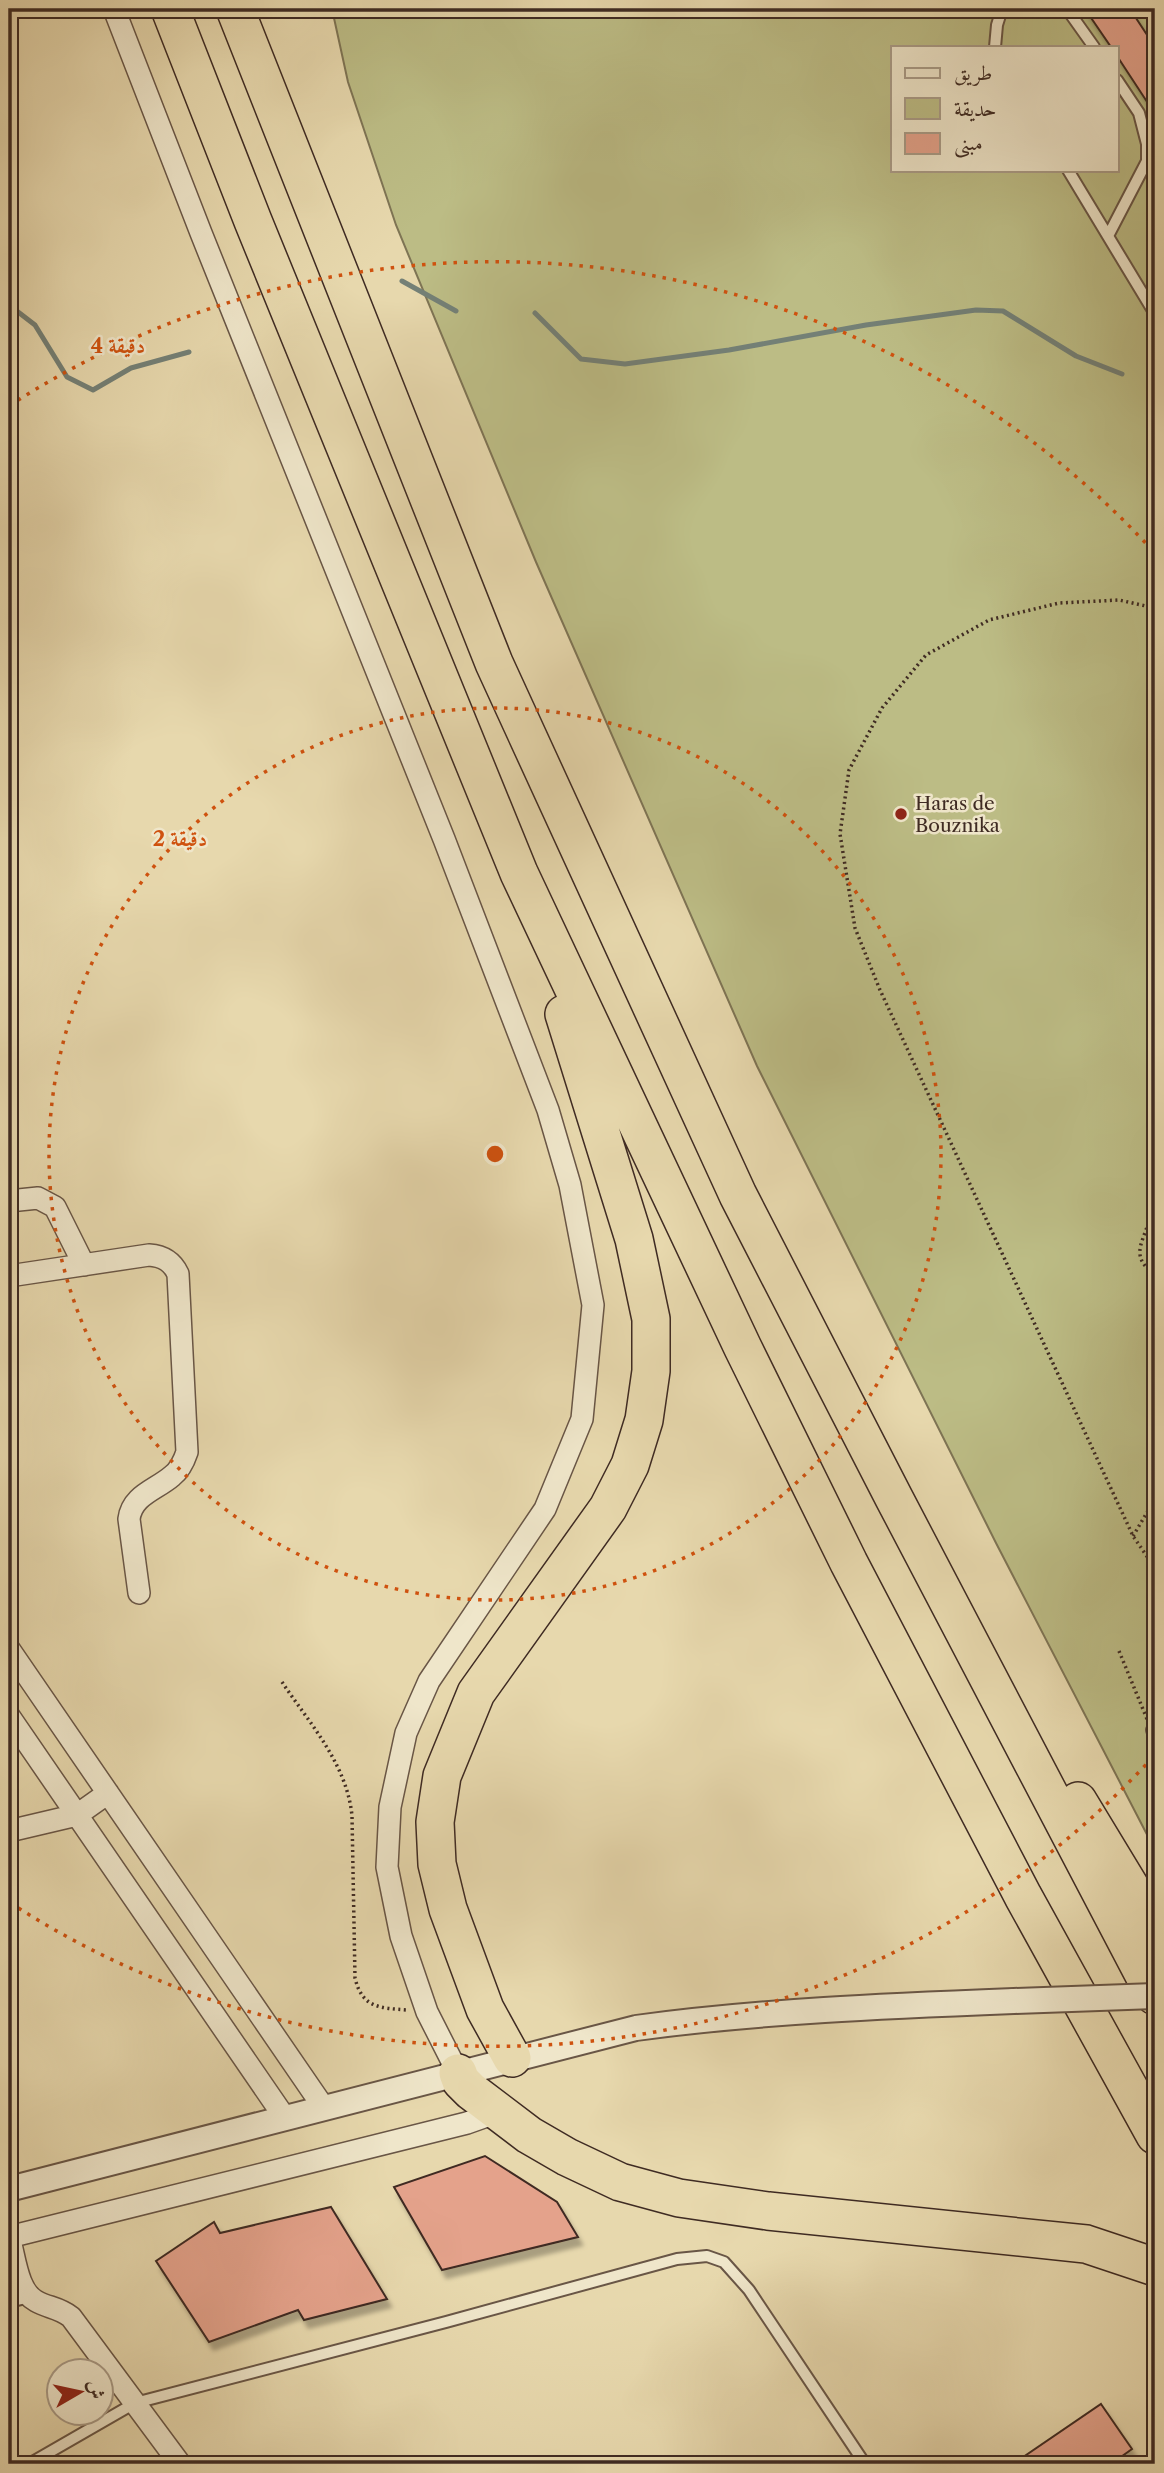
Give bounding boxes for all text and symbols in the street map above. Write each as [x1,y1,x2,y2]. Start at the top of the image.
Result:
legend [891,46,1118,172]
text: طريق [954,60,992,86]
text: حديقة [954,96,997,122]
text: مبنى [954,130,983,158]
text: 4 دقيقة [91,333,145,358]
place label: Haras de Bouznika [915,792,1000,837]
marker: Haras de Bouznika [893,806,909,822]
text: 2 دقيقة [153,826,207,851]
centre of rings [483,1142,507,1166]
north arrow [46,2358,116,2428]
text: ش [83,2378,109,2401]

